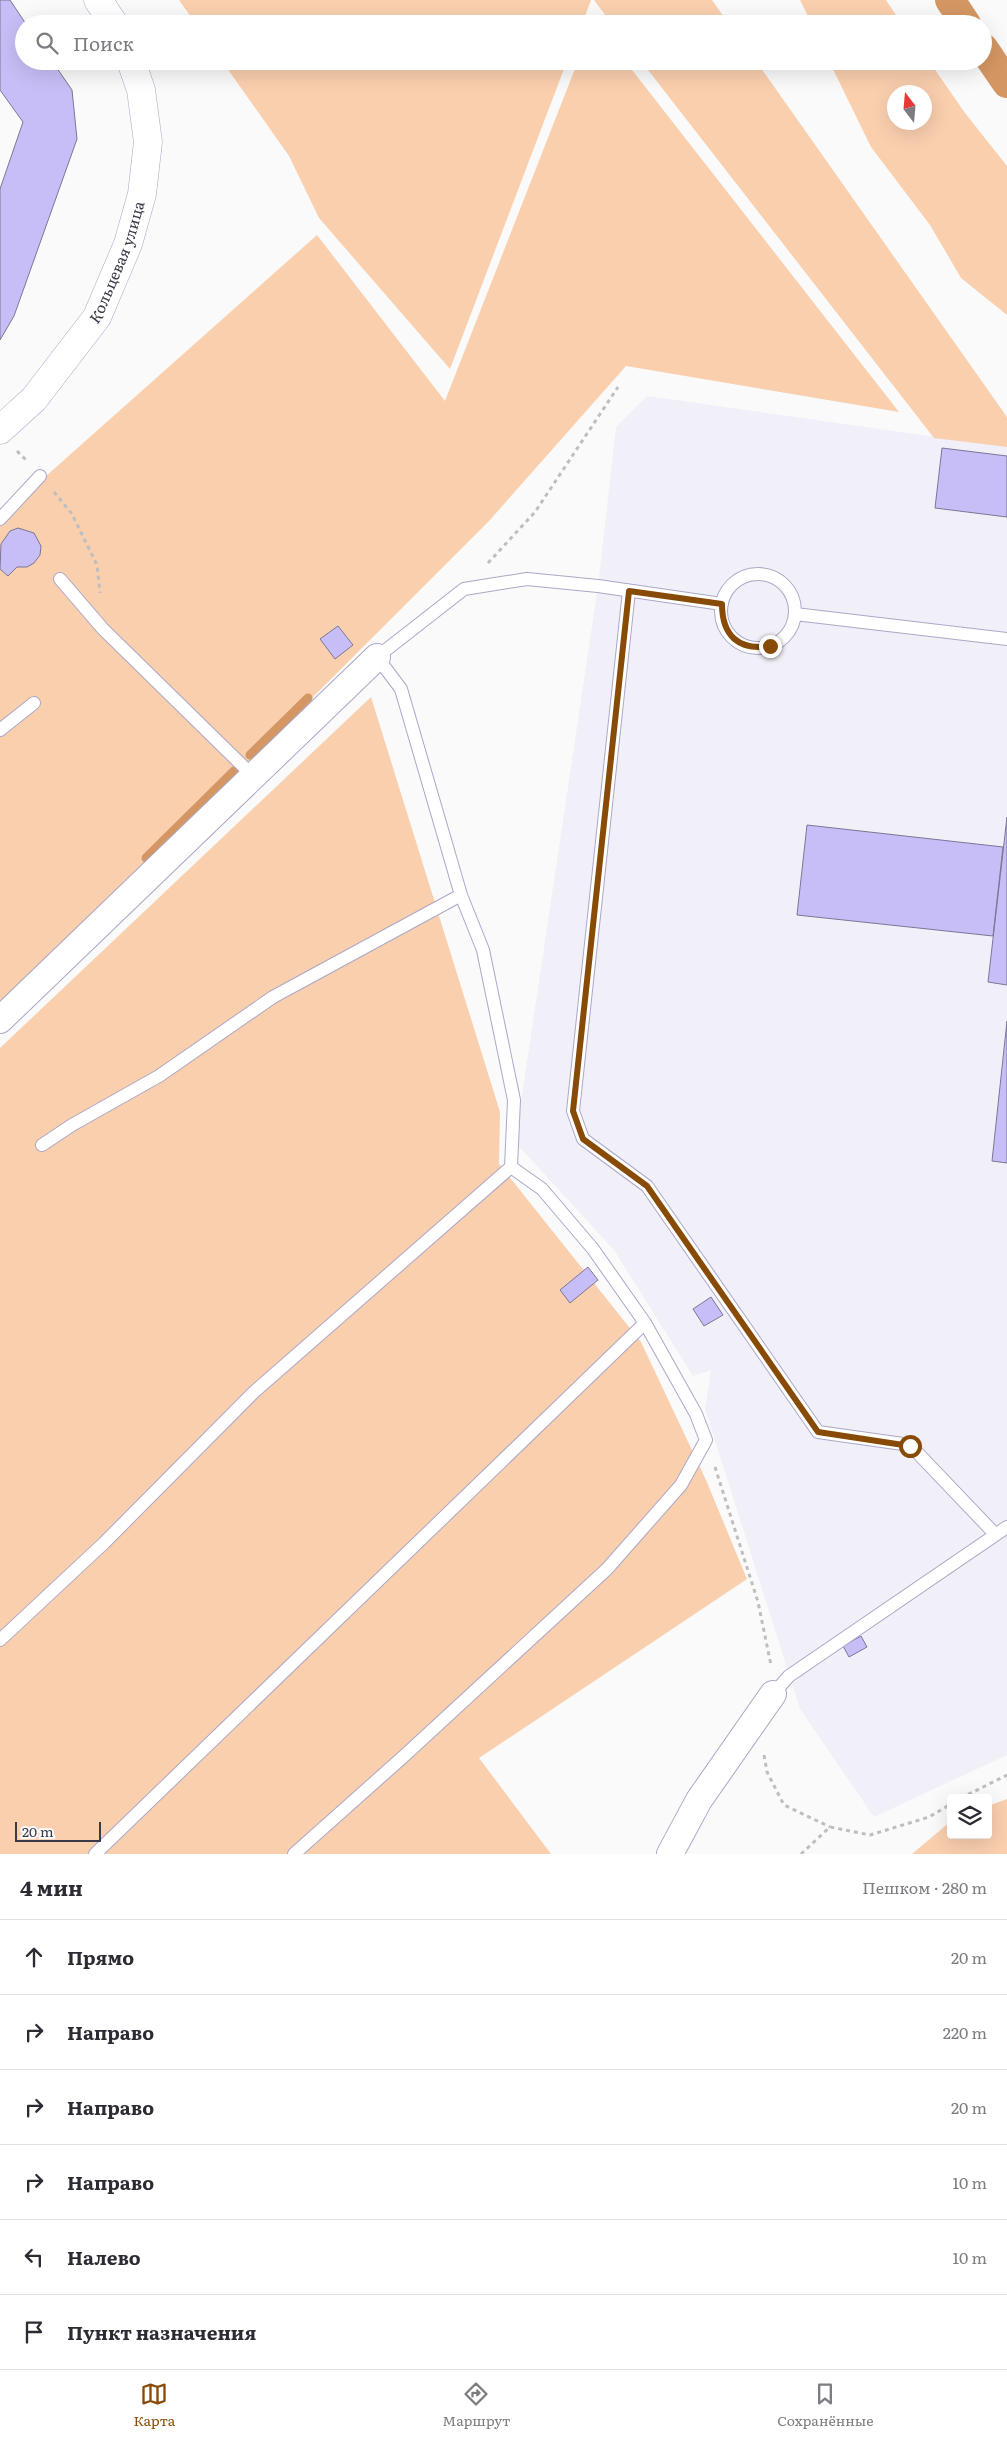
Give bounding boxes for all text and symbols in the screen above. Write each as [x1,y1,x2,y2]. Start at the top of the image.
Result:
search box [15,15,992,70]
icon: search [33,29,61,57]
text: Поиск [73,29,134,57]
north arrow [887,85,932,130]
street label: Кольцевая улица [83,197,150,328]
route end [759,635,782,658]
route start [899,1435,922,1458]
map controls [947,1794,992,1839]
button: layers [947,1794,992,1839]
scale bar [15,1819,101,1842]
text: 20 m [22,1821,54,1841]
text: 4 мин [20,1871,83,1902]
text: Пешком · 280 m [862,1875,987,1899]
icon: ahead [20,1943,48,1971]
text: Прямо [67,1943,134,1971]
text: 20 m [951,1945,987,1969]
icon: right [20,2018,48,2046]
text: Направо [67,2018,154,2046]
text: 220 m [943,2020,987,2044]
icon: right [20,2093,48,2121]
text: Направо [67,2093,154,2121]
text: 20 m [951,2095,987,2119]
icon: right [20,2168,48,2196]
text: Направо [67,2168,154,2196]
text: 10 m [953,2170,987,2194]
icon: left [20,2243,48,2271]
text: Налево [67,2243,141,2271]
text: 10 m [953,2245,987,2269]
icon: arrive [20,2318,48,2346]
text: Пункт назначения [67,2318,256,2346]
tab: Карта [133,2380,175,2430]
tab: Маршрут [442,2380,510,2430]
tab: Сохранённые [777,2380,874,2430]

